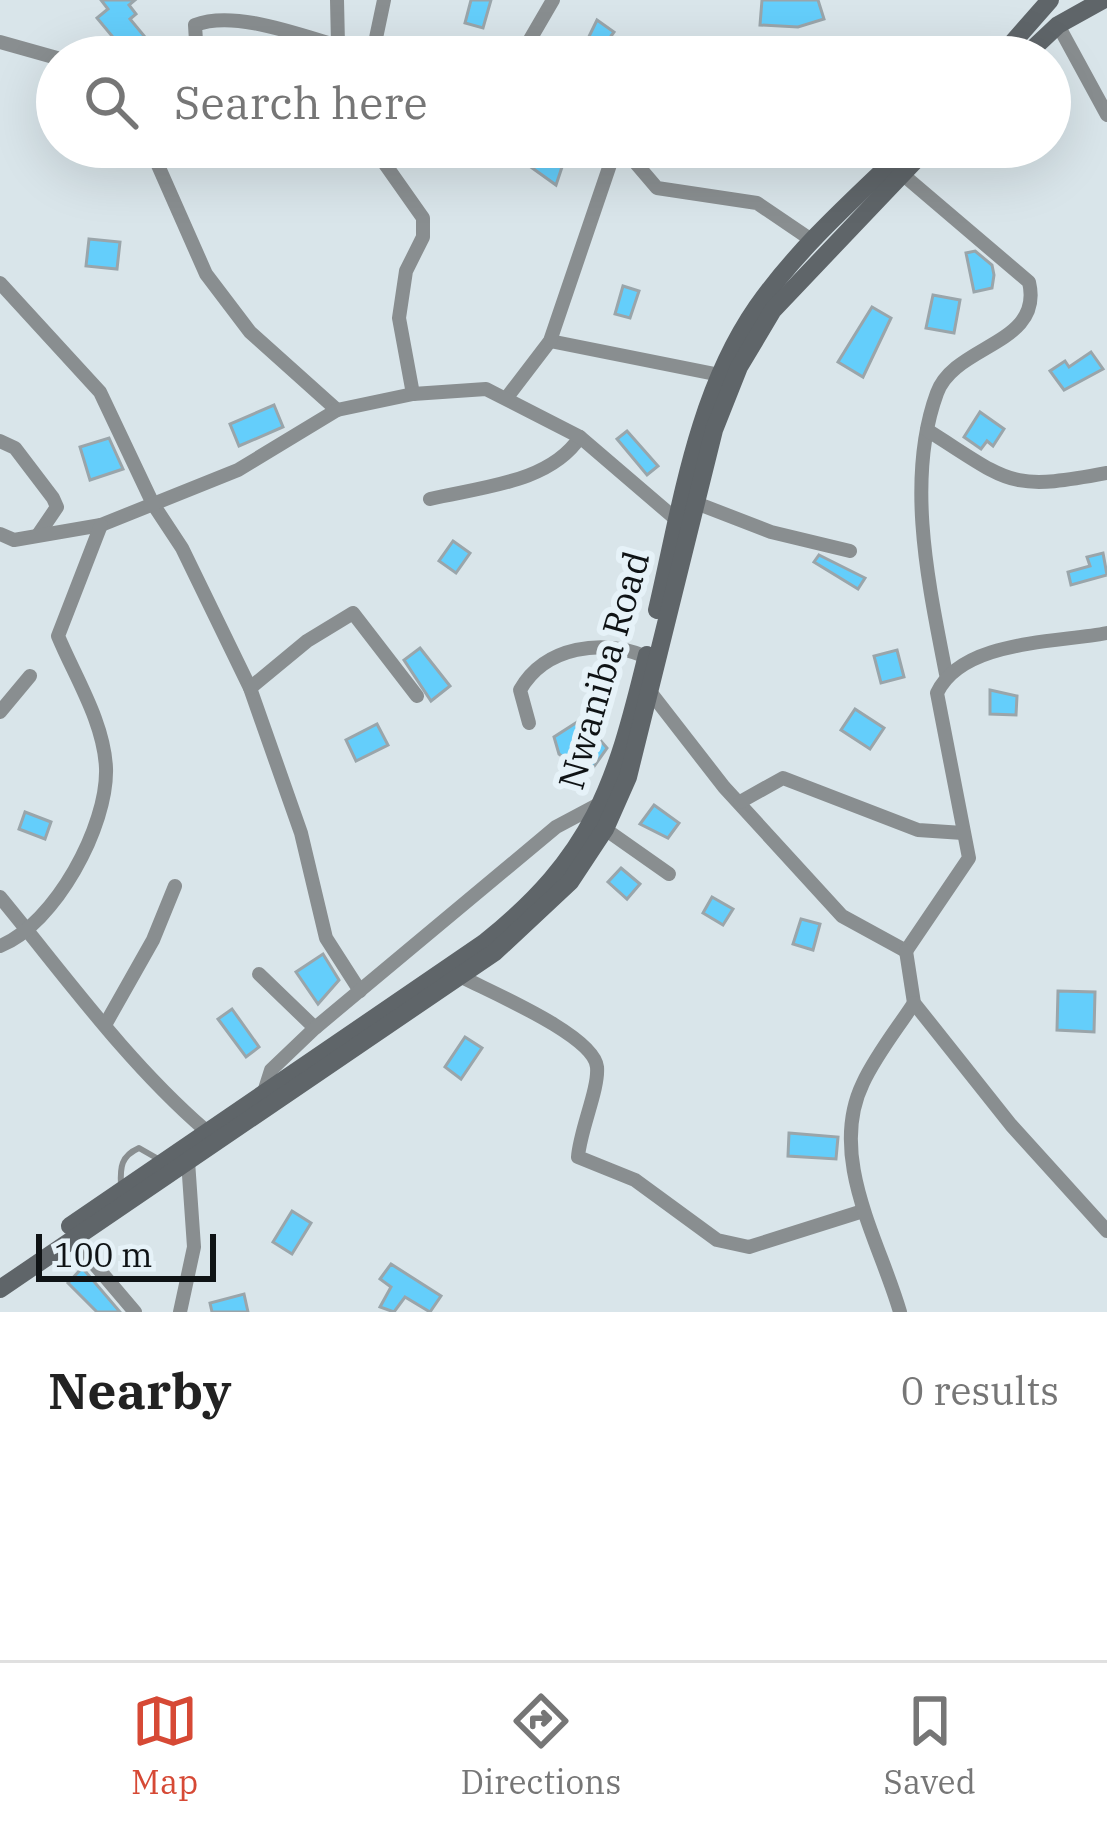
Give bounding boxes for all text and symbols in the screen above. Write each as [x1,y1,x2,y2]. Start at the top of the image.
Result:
search box [36,36,1071,168]
icon: search [78,69,144,135]
text: Search here [174,73,428,131]
street label: Nwaniba Road [547,546,659,794]
scale bar [36,1228,216,1281]
text: 100 m [54,1233,153,1276]
text: Nearby [48,1357,232,1423]
text: 0 results [901,1365,1059,1416]
tab: Map [131,1688,198,1803]
tab: Directions [460,1688,621,1803]
tab: Saved [883,1688,976,1803]

